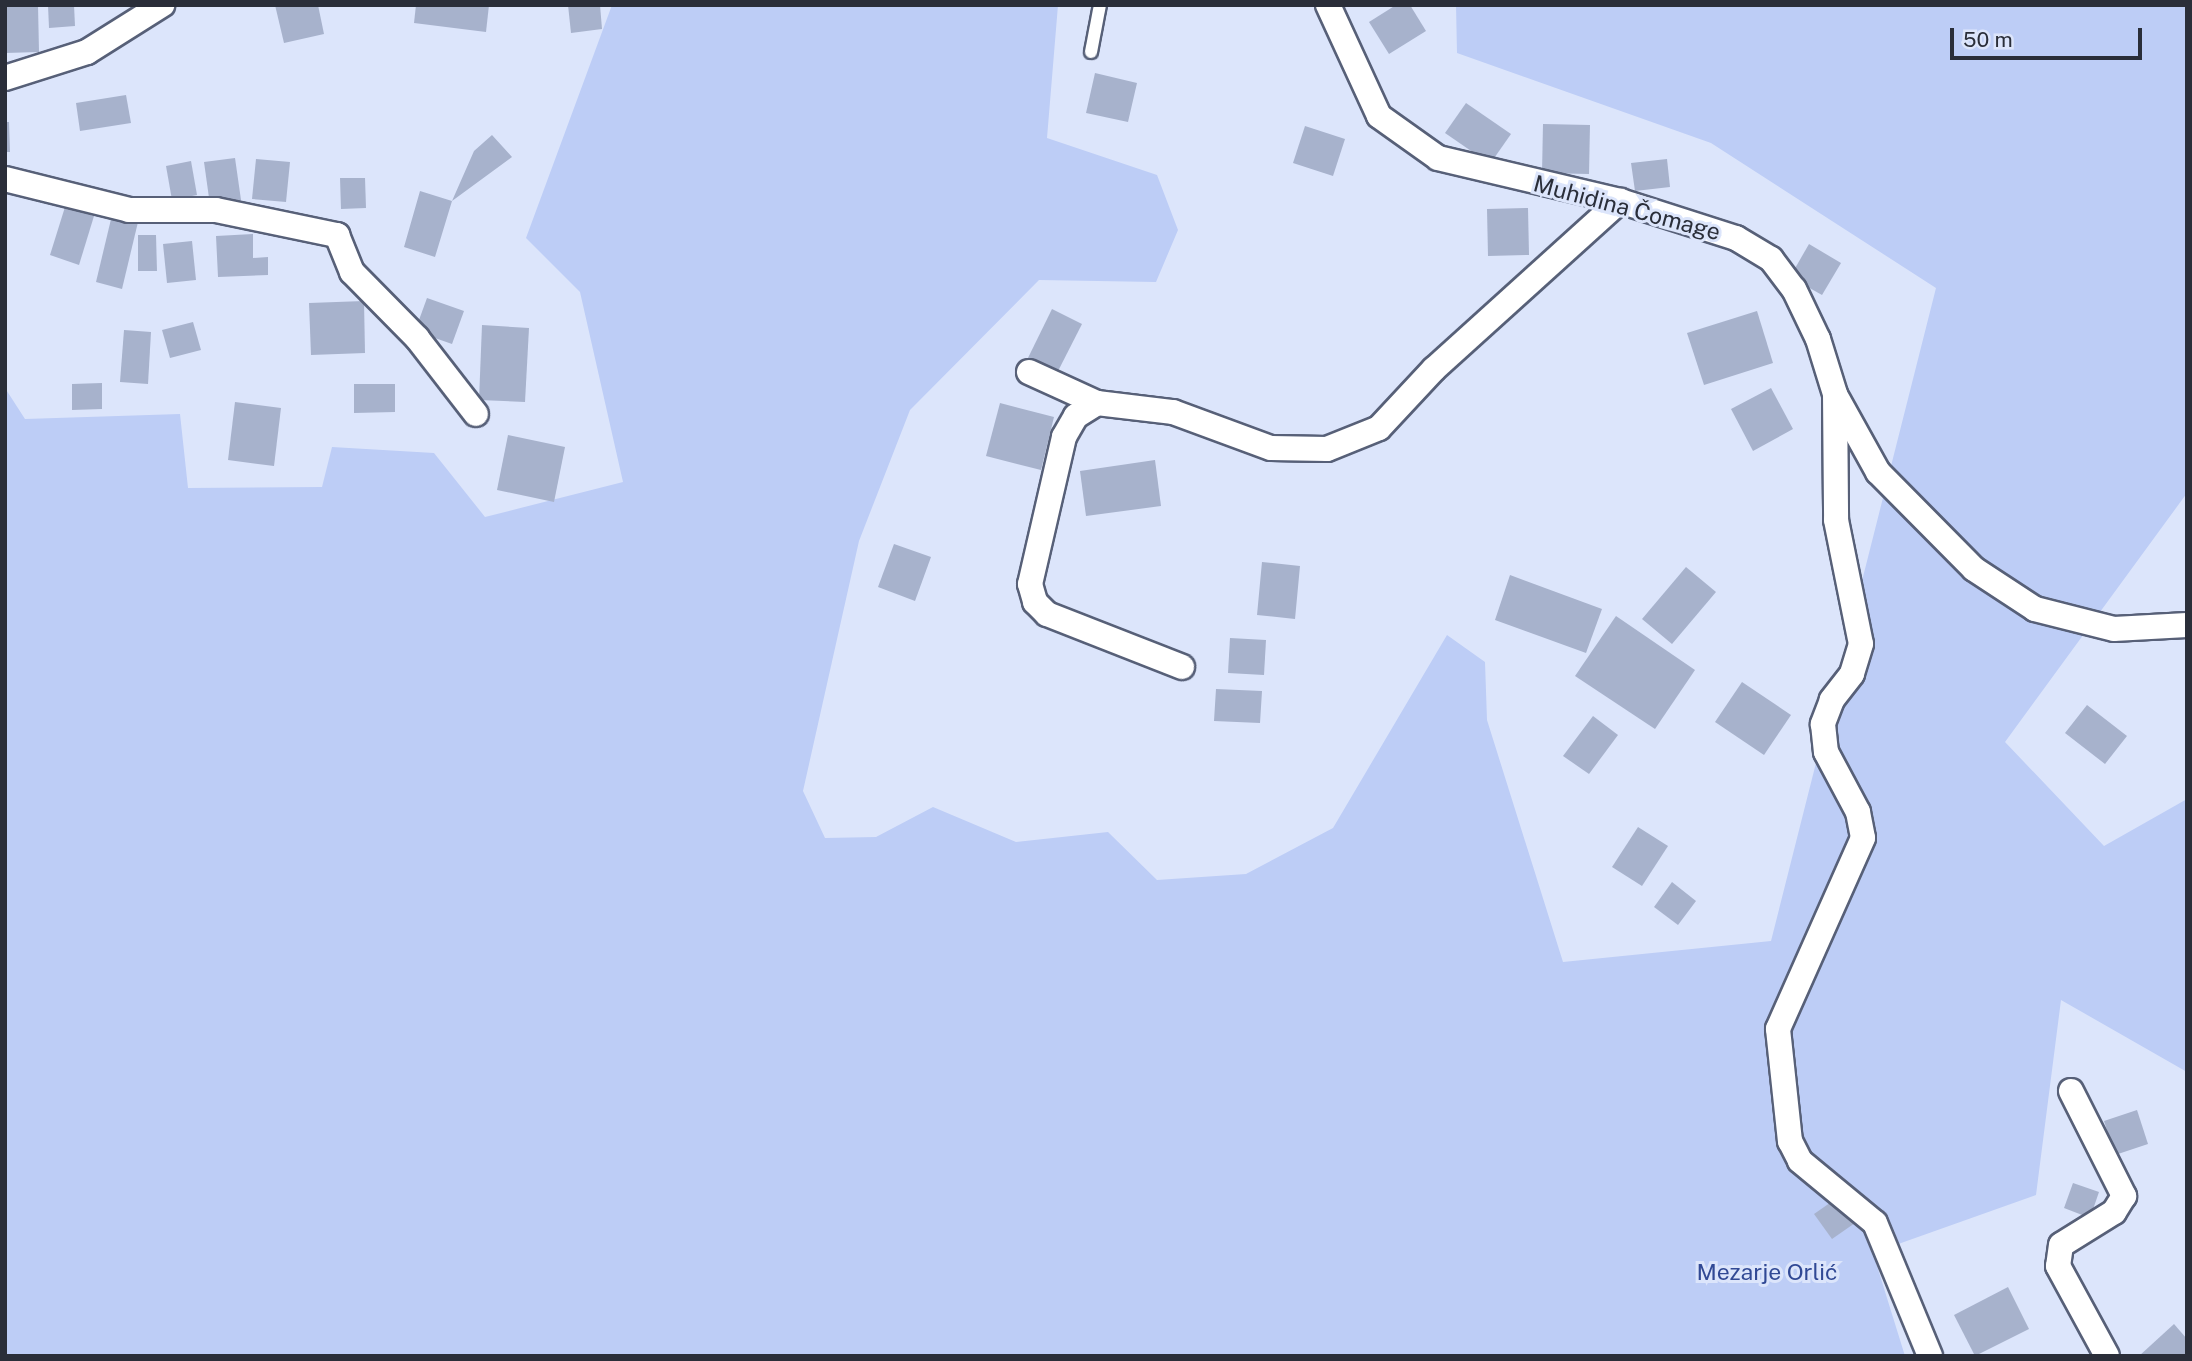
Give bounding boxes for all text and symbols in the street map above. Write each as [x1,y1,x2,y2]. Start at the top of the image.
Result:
scale bar [1954,14,2146,58]
text: 50 m [1963,27,2013,52]
street label: Muhidina Čomage [1530,170,1724,246]
park label: Mezarje Orlić [1696,1258,1838,1286]

